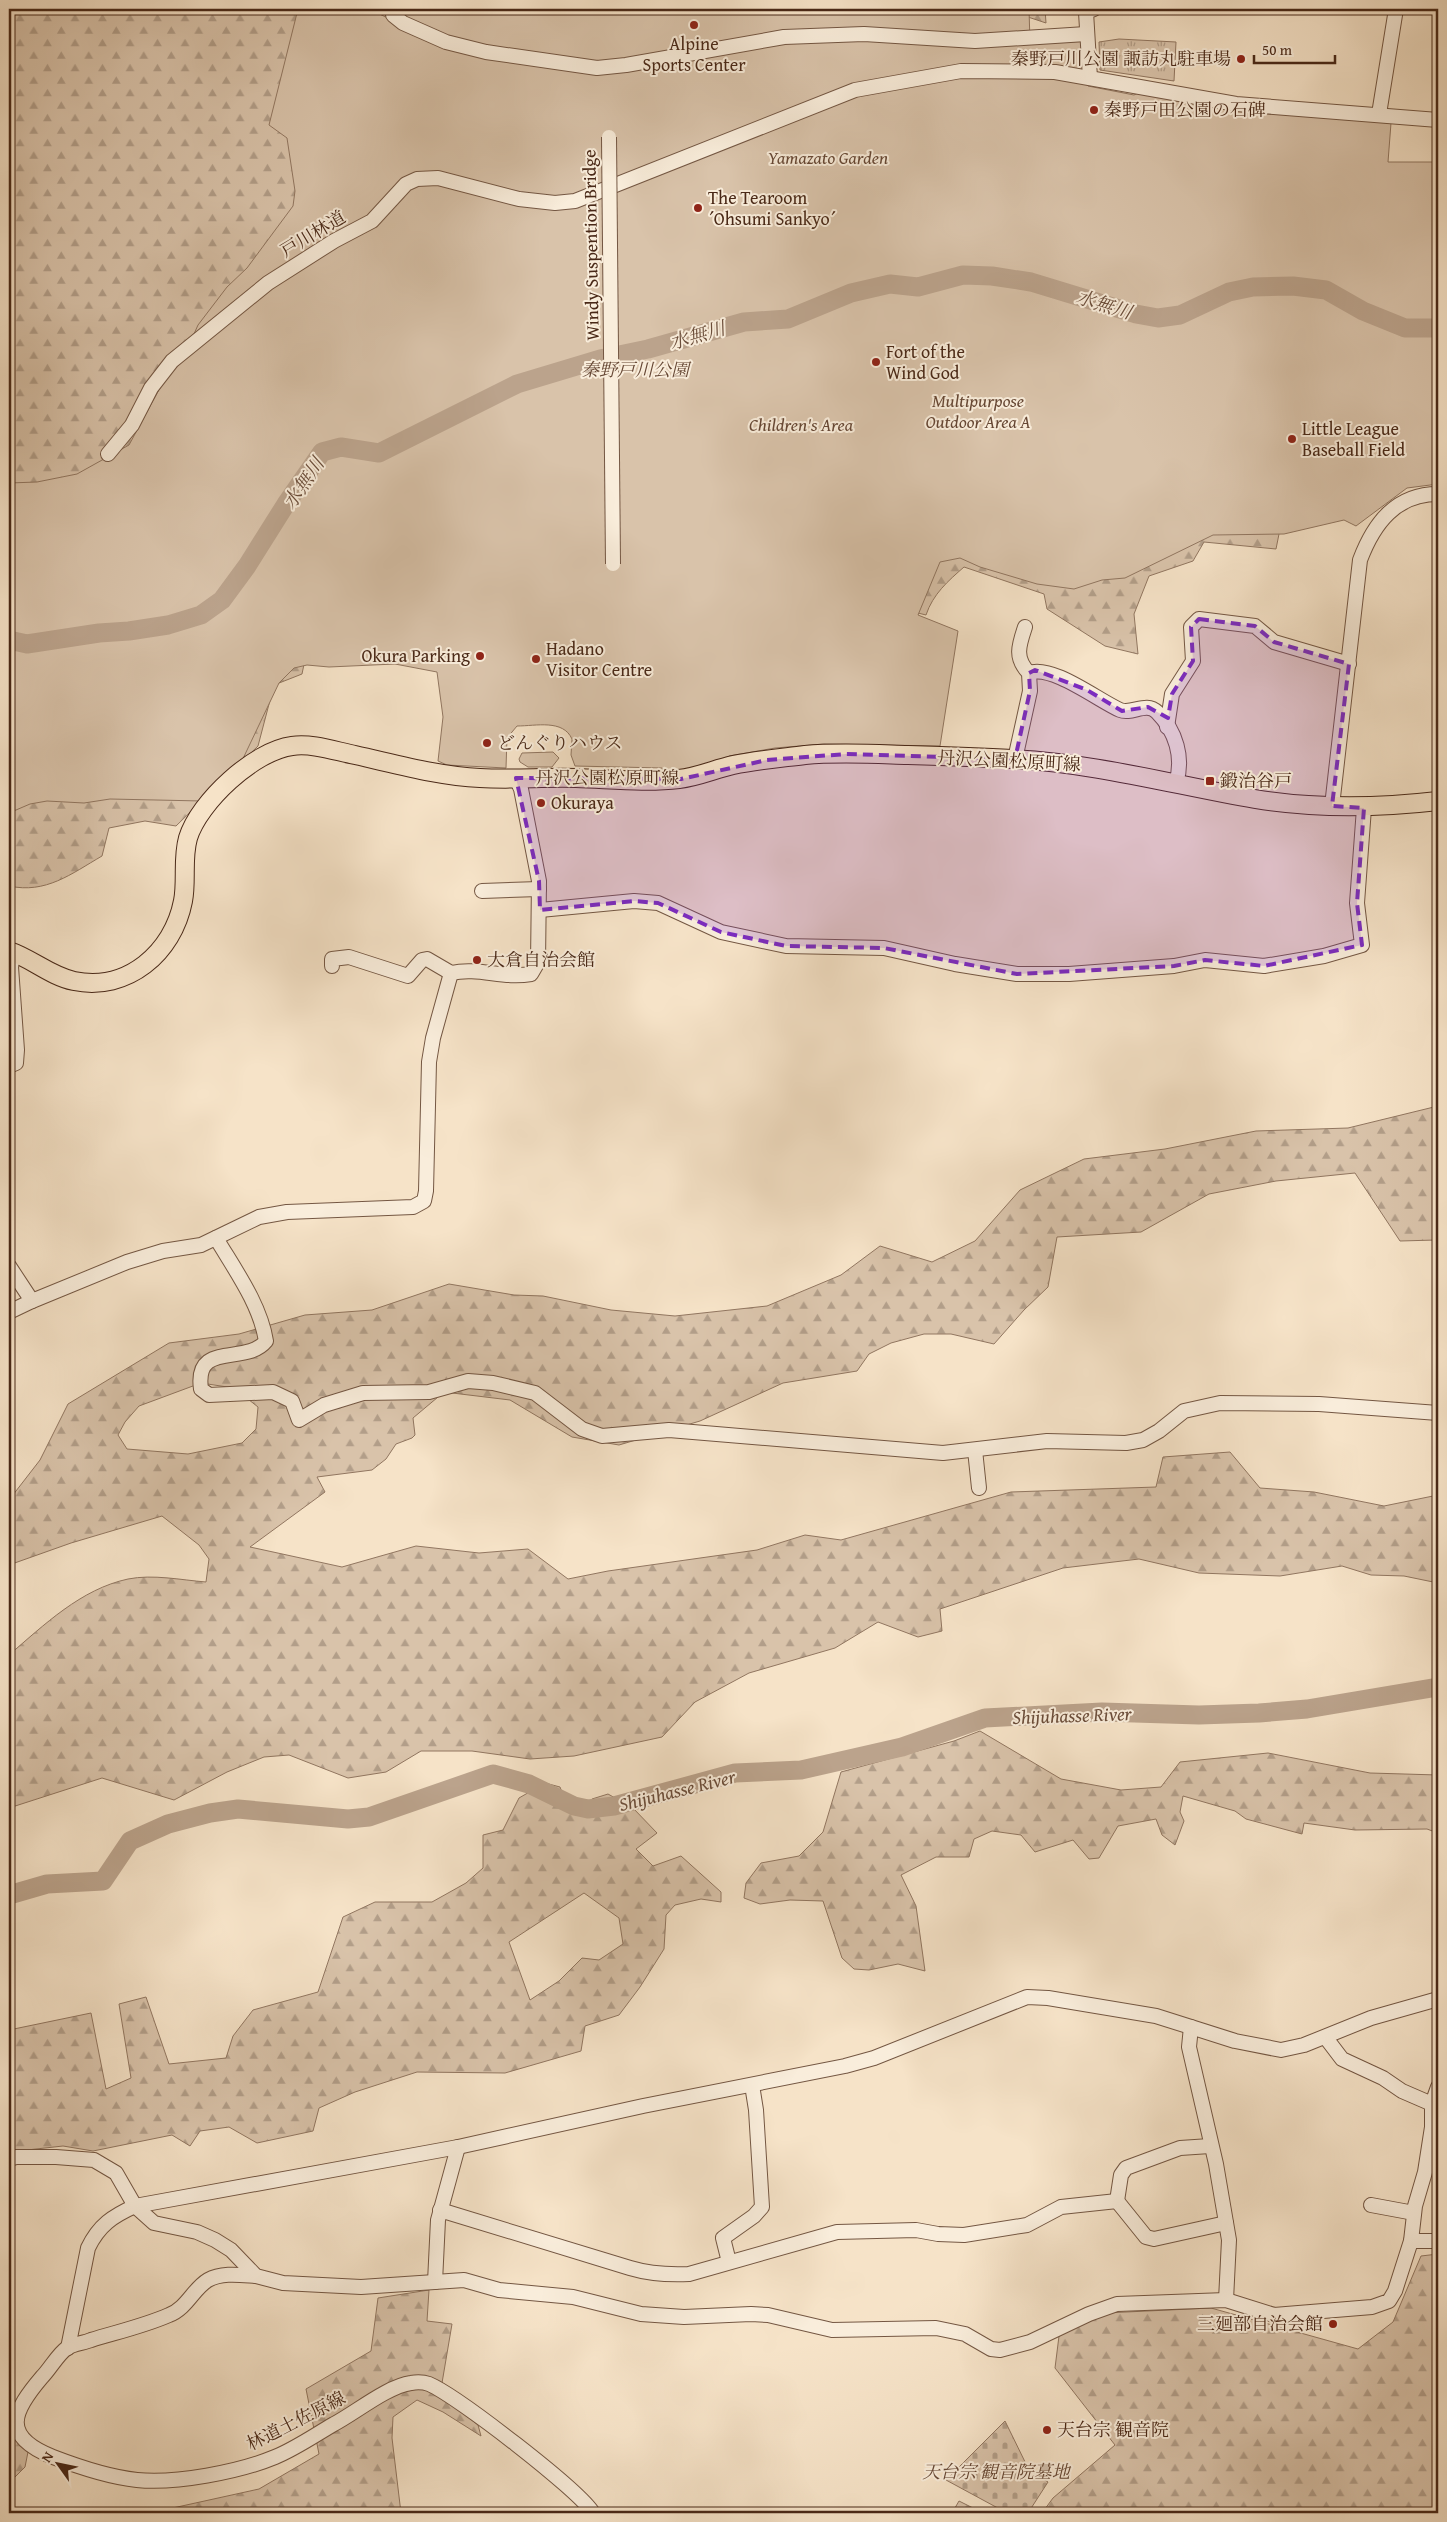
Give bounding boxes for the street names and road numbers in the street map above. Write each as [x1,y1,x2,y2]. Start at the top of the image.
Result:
street label: Windy Suspention Bridge [575,149,606,341]
street label: 戸川林道 [275,203,351,264]
street label: 丹沢公園松原町線 [936,743,1082,778]
street label: 丹沢公園松原町線 [535,764,679,791]
street label: 林道土佐原線 [242,2384,350,2457]

